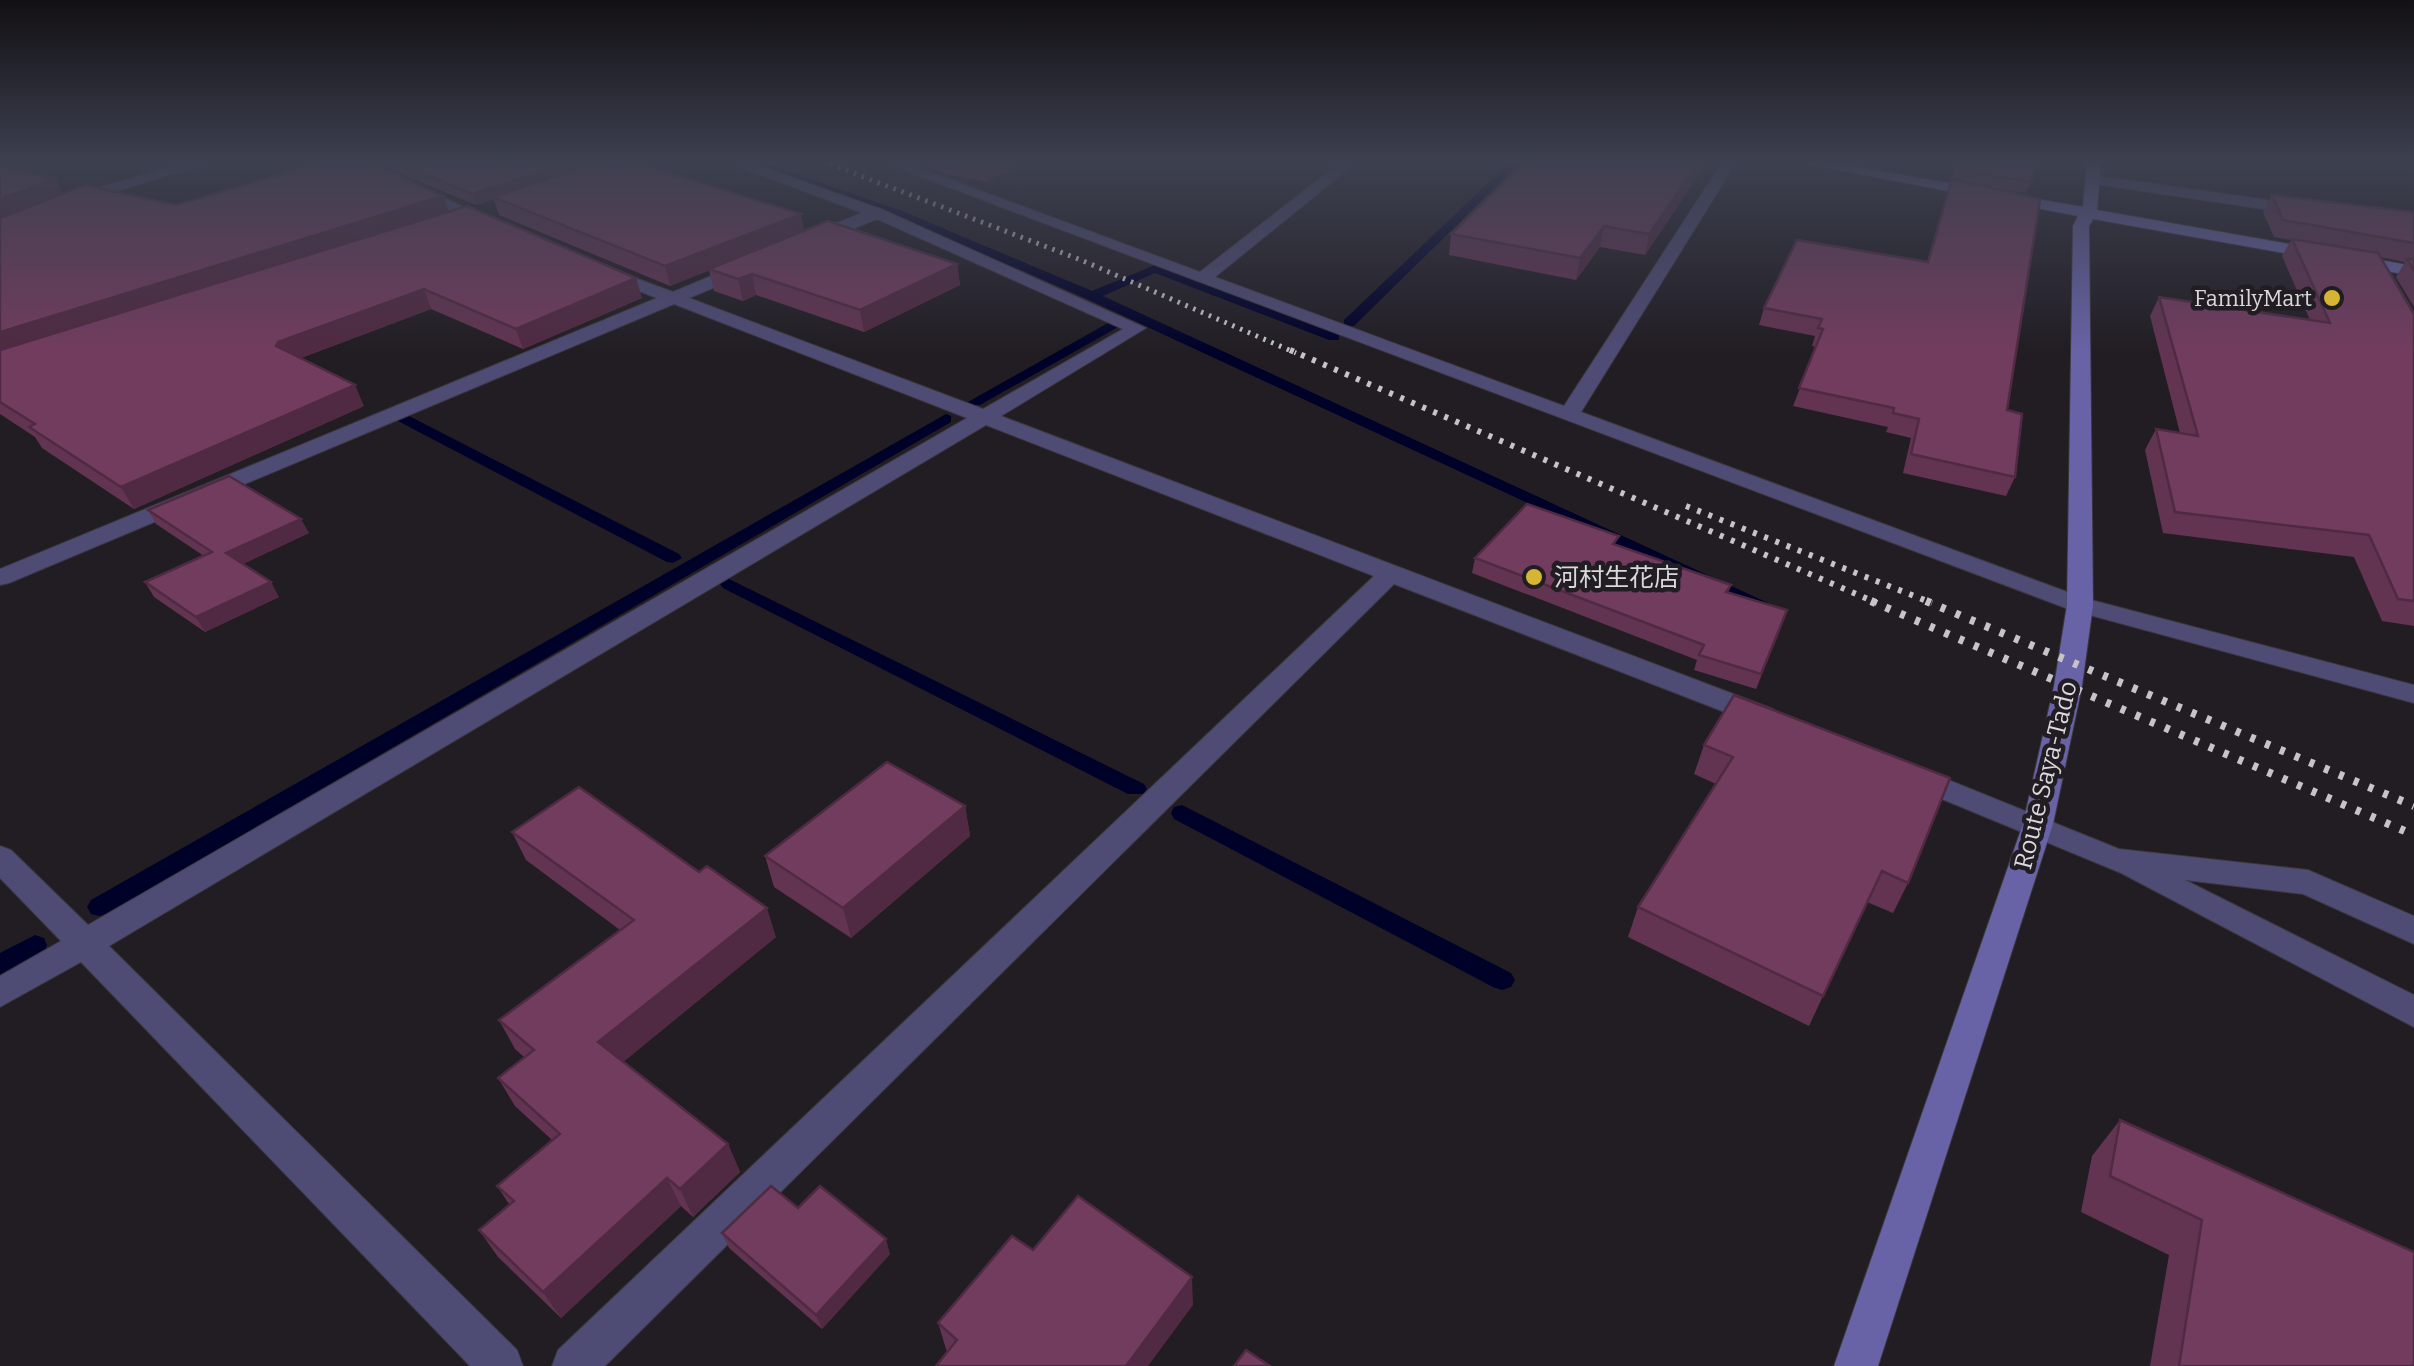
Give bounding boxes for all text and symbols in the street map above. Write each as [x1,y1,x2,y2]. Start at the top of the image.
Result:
place label: FamilyMart [2194,285,2312,312]
marker: FamilyMart [2321,287,2343,309]
place label: 河村生花店 [1554,563,1679,593]
marker: 河村生花店 [1523,566,1545,588]
street label: Route Saya-Tado [2008,678,2084,873]

